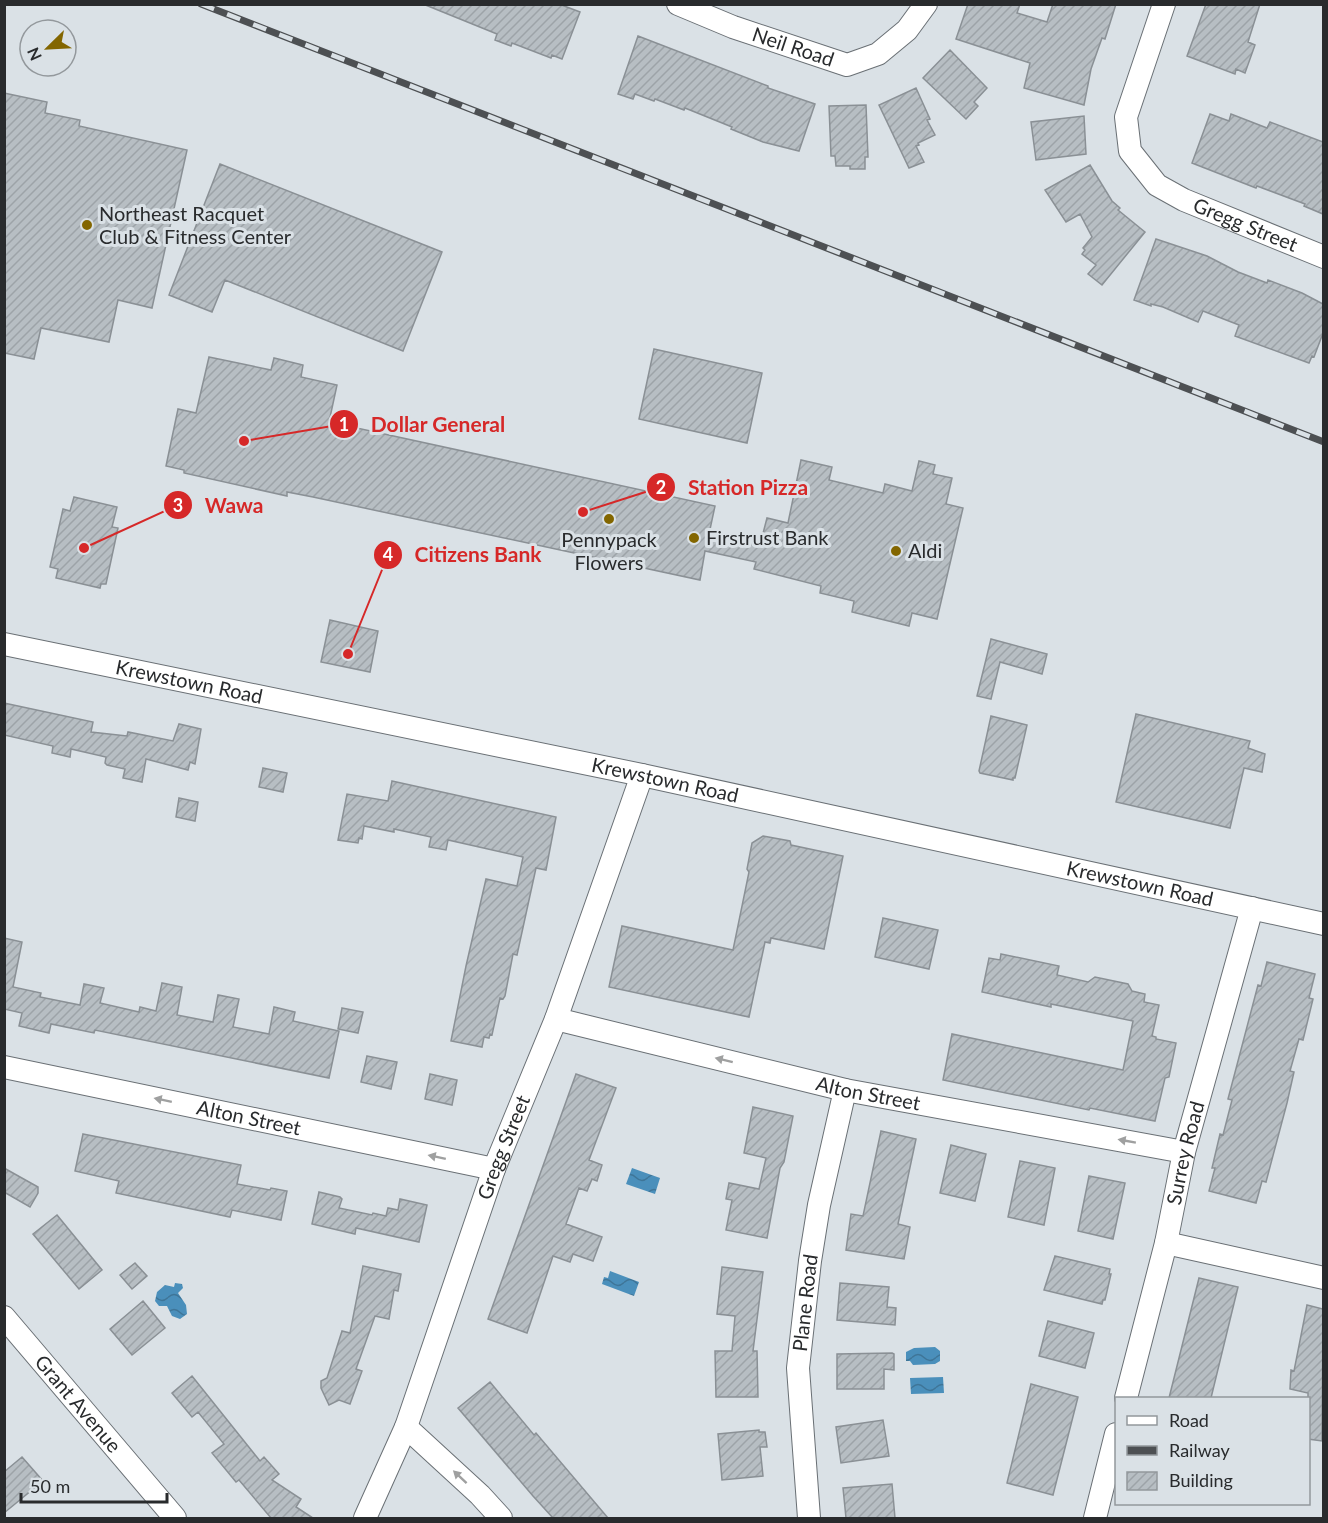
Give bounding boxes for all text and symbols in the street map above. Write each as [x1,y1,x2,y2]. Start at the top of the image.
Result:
north arrow [18,18,78,78]
street label: Neil Road [750,21,837,71]
text: N [23,45,45,64]
street label: Gregg Street [1190,192,1301,256]
place label: Northeast Racquet Club & Fitness Center [99,201,292,248]
marker: Northeast Racquet Club & Fitness Center [80,218,94,232]
callout: Dollar General [329,405,517,444]
text: Dollar General [371,411,505,436]
text: 1 [339,413,349,435]
callout: Station Pizza [646,468,820,507]
text: Station Pizza [688,474,808,499]
text: 2 [656,476,666,498]
callout: Wawa [163,486,276,525]
text: Wawa [205,492,263,517]
text: 3 [173,494,183,516]
marker: Pennypack Flowers [602,512,616,526]
place label: Firstrust Bank [706,525,829,549]
place label: Pennypack Flowers [561,527,657,574]
marker: Firstrust Bank [687,531,701,545]
callout: Citizens Bank [373,535,554,574]
place label: Aldi [908,538,942,562]
text: Citizens Bank [415,541,542,566]
text: 4 [383,543,393,565]
marker: Aldi [889,544,903,558]
street label: Krewstown Road [114,654,265,708]
street label: Krewstown Road [590,752,741,807]
street label: Krewstown Road [1065,855,1216,911]
one-way arrow [715,1055,734,1065]
street label: Alton Street [814,1070,922,1115]
street label: Gregg Street [471,1091,534,1203]
street label: Alton Street [195,1094,303,1139]
one-way arrow [154,1095,173,1105]
street label: Surrey Road [1161,1098,1209,1207]
one-way arrow [1117,1136,1136,1145]
one-way arrow [427,1152,446,1161]
street label: Plane Road [787,1252,822,1353]
street label: Grant Avenue [30,1350,127,1457]
legend [1115,1397,1310,1505]
text: Road [1169,1409,1209,1431]
text: Railway [1169,1439,1230,1461]
scale bar [21,1466,166,1504]
text: Building [1169,1469,1233,1491]
one-way arrow [453,1471,468,1484]
text: 50 m [30,1475,70,1497]

